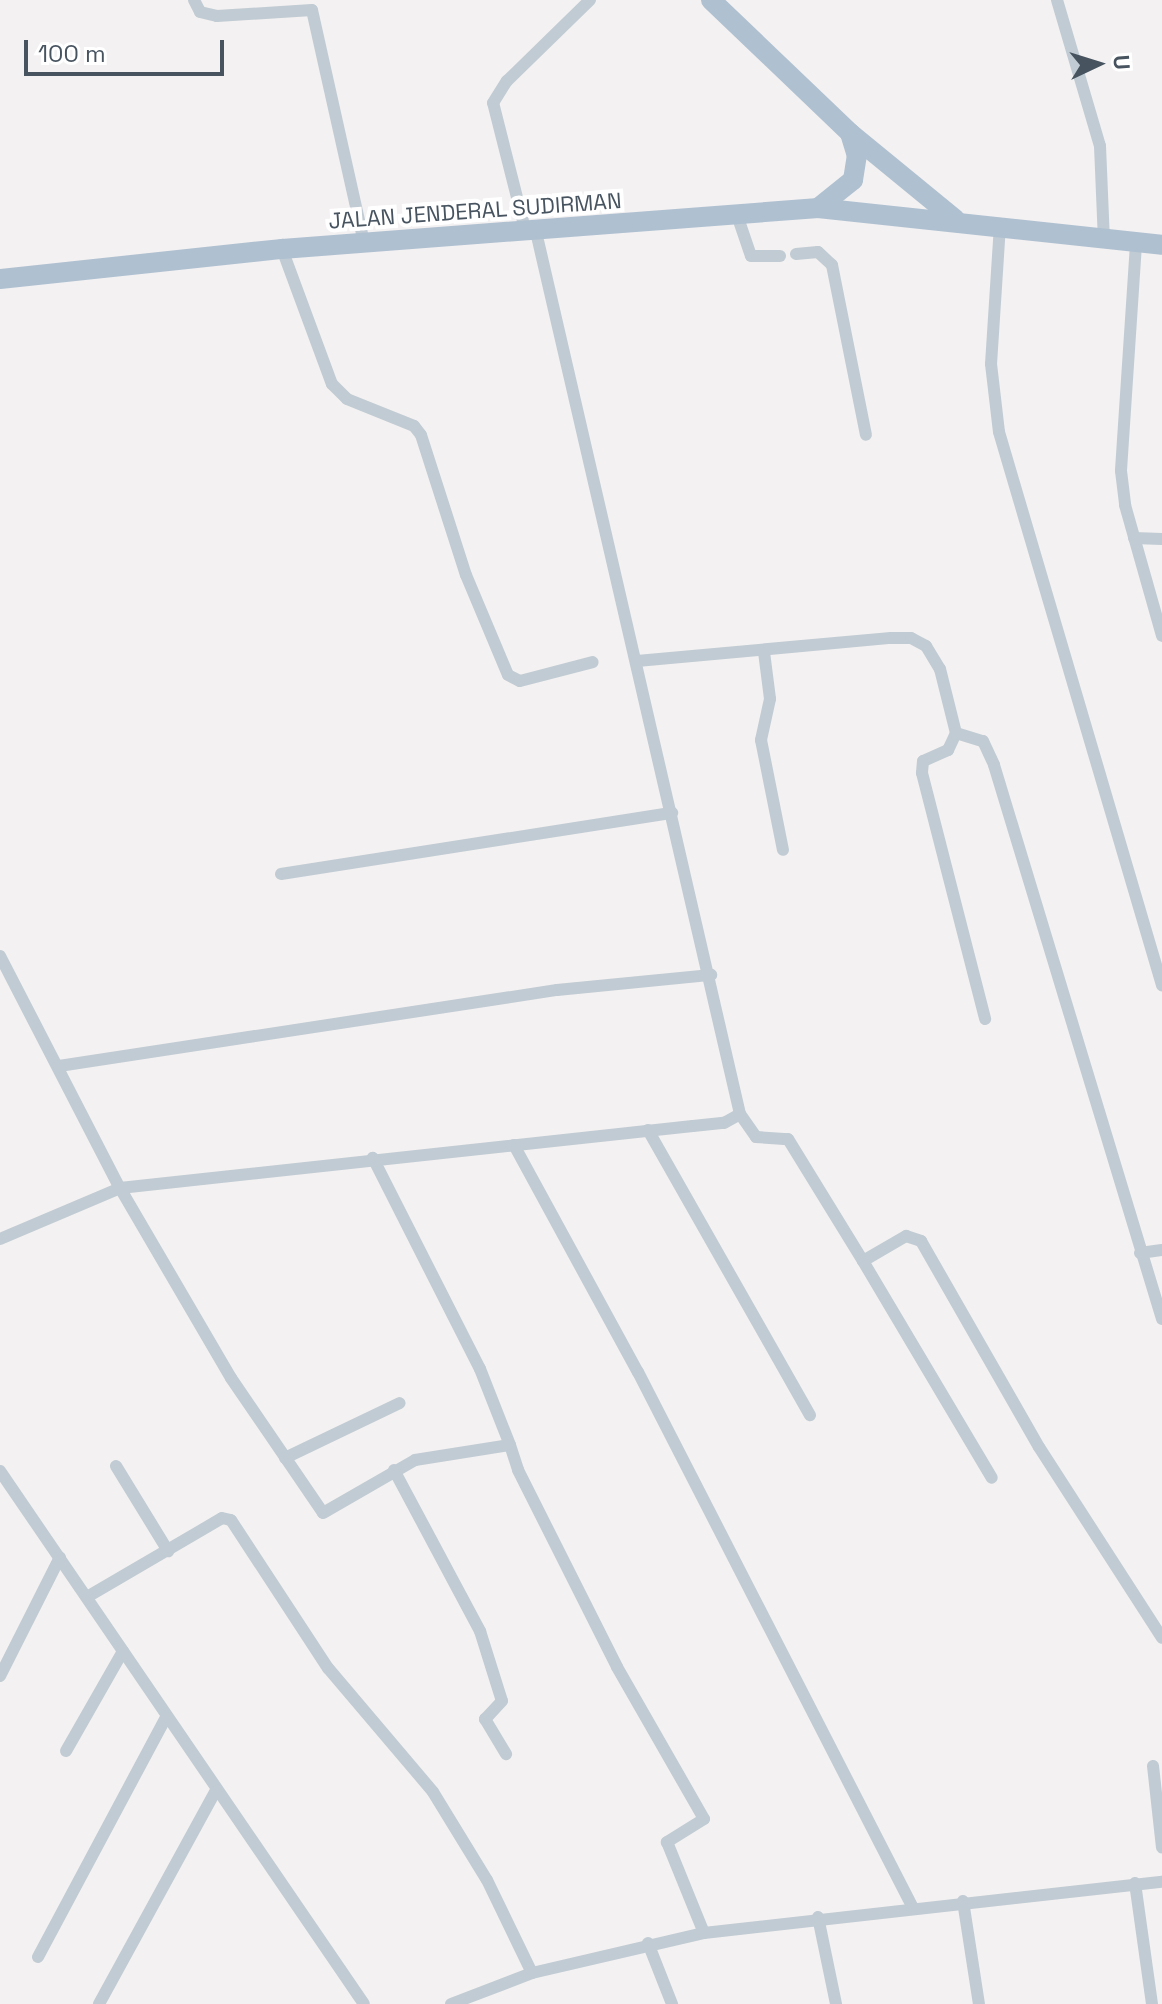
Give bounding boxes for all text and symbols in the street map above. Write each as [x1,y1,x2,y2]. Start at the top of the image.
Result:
scale bar [28,24,228,74]
north arrow [1058,24,1138,104]
text: 100 m [38,38,106,69]
text: U [1107,54,1136,71]
street label: JALAN JENDERAL SUDIRMAN [327,188,623,234]

